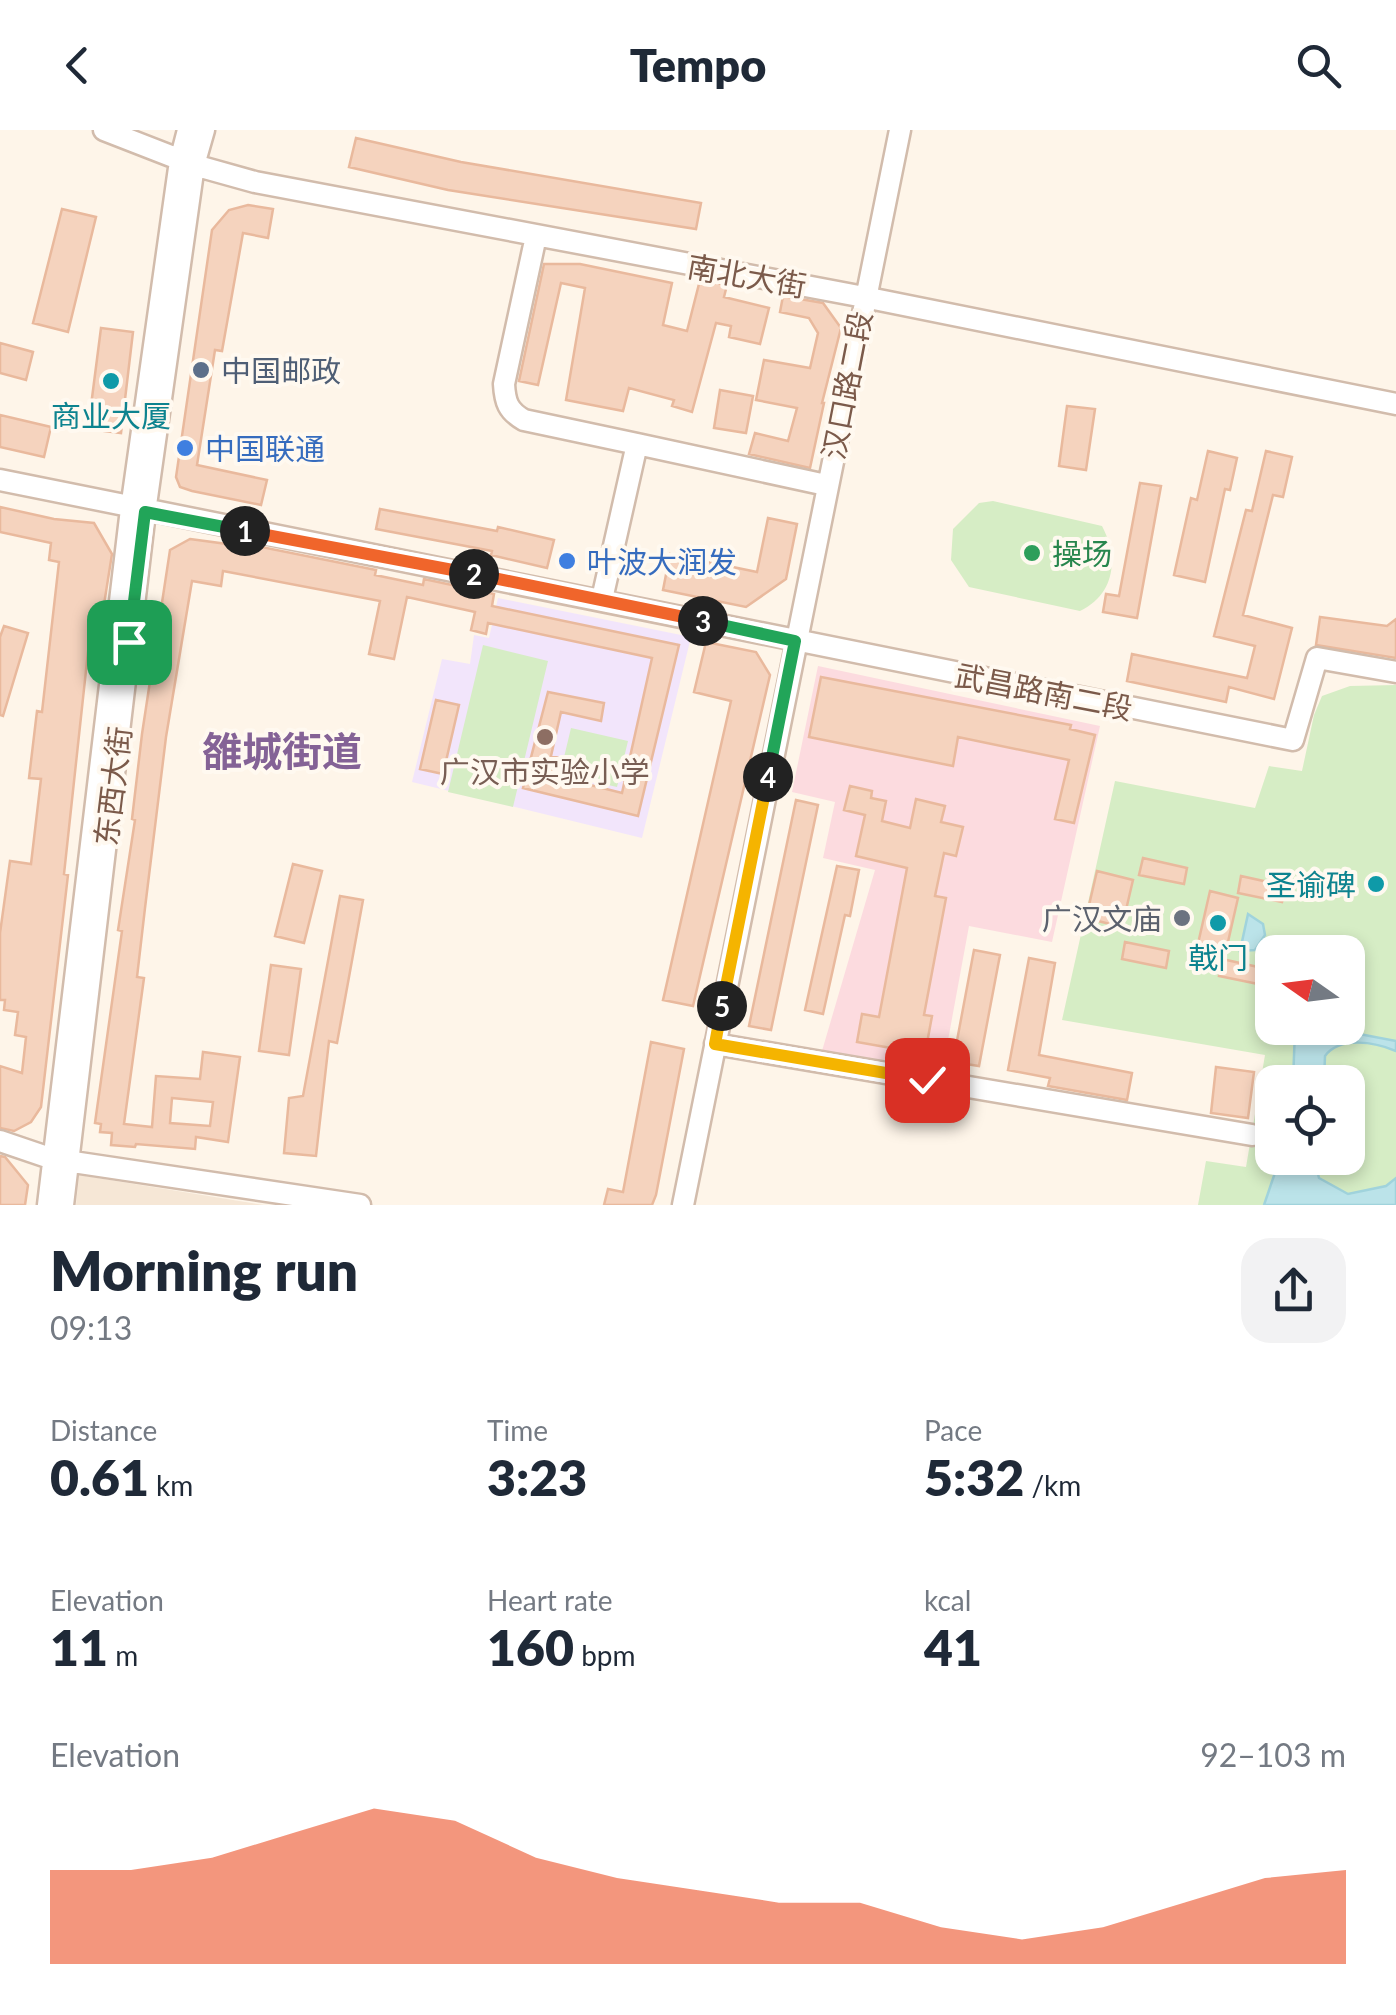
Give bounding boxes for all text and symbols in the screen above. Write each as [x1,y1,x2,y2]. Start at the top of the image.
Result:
icon: back [50,38,105,93]
text: Tempo [630,38,766,92]
icon: search [1291,38,1346,93]
street label: 南北大街 [685,247,809,303]
street label: 汉口路二段 [814,308,878,462]
place label: 中国邮政 [221,352,341,388]
marker: 中国邮政 [190,359,212,381]
marker: 商业大厦 [100,370,122,392]
place label: 商业大厦 [51,397,171,433]
place label: 中国联通 [205,430,325,466]
marker: 中国联通 [174,437,196,459]
pin: 1 [220,506,270,556]
text: 1 [237,514,253,548]
place label: 操场 [1052,535,1112,571]
marker: 操场 [1021,542,1043,564]
place label: 叶波大润发 [587,543,737,579]
pin: 2 [449,549,499,599]
marker: 叶波大润发 [556,550,578,572]
text: 2 [466,557,482,591]
pin: 3 [678,596,728,646]
pin [87,600,172,685]
text: 3 [695,604,711,638]
icon: arrive [102,615,157,670]
street label: 武昌路南二段 [952,656,1136,726]
street label: 东西大街 [87,724,137,848]
marker: 广汉市实验小学 [534,726,556,748]
district label: 雒城街道 [202,727,362,775]
pin: 4 [743,752,793,802]
place label: 广汉市实验小学 [440,753,650,789]
text: 4 [760,760,776,794]
place label: 圣谕碑 [1266,866,1356,902]
marker: 圣谕碑 [1365,873,1387,895]
place label: 广汉文庙 [1042,900,1162,936]
marker: 广汉文庙 [1171,907,1193,929]
marker: 戟门 [1207,912,1229,934]
north arrow [1255,935,1365,1045]
map controls [1255,935,1365,1175]
place label: 戟门 [1188,939,1248,975]
pin: 5 [697,981,747,1031]
text: 5 [714,989,730,1023]
pin [885,1038,970,1123]
icon: check [900,1053,955,1108]
button: locate [1255,1065,1365,1175]
text: Morning run [50,1237,358,1303]
button: share [1241,1238,1346,1343]
text: 09:13 [50,1308,132,1347]
text: Distance [50,1413,157,1447]
text: Time [487,1413,548,1447]
text: Pace [924,1413,982,1447]
text: 0.61 [50,1447,149,1507]
text: 3:23 [487,1447,587,1507]
text: 5:32 [924,1447,1024,1507]
text: km [149,1468,193,1502]
text: /km [1024,1468,1081,1502]
text: Elevation [50,1583,164,1617]
text: Heart rate [487,1583,613,1617]
text: kcal [924,1583,971,1617]
text: 11 [50,1617,108,1677]
text: 160 [487,1617,574,1677]
text: 41 [924,1617,982,1677]
text: m [108,1638,138,1672]
text: bpm [574,1638,636,1672]
text: Elevation [50,1735,180,1774]
text: 92–103 m [1200,1735,1346,1774]

